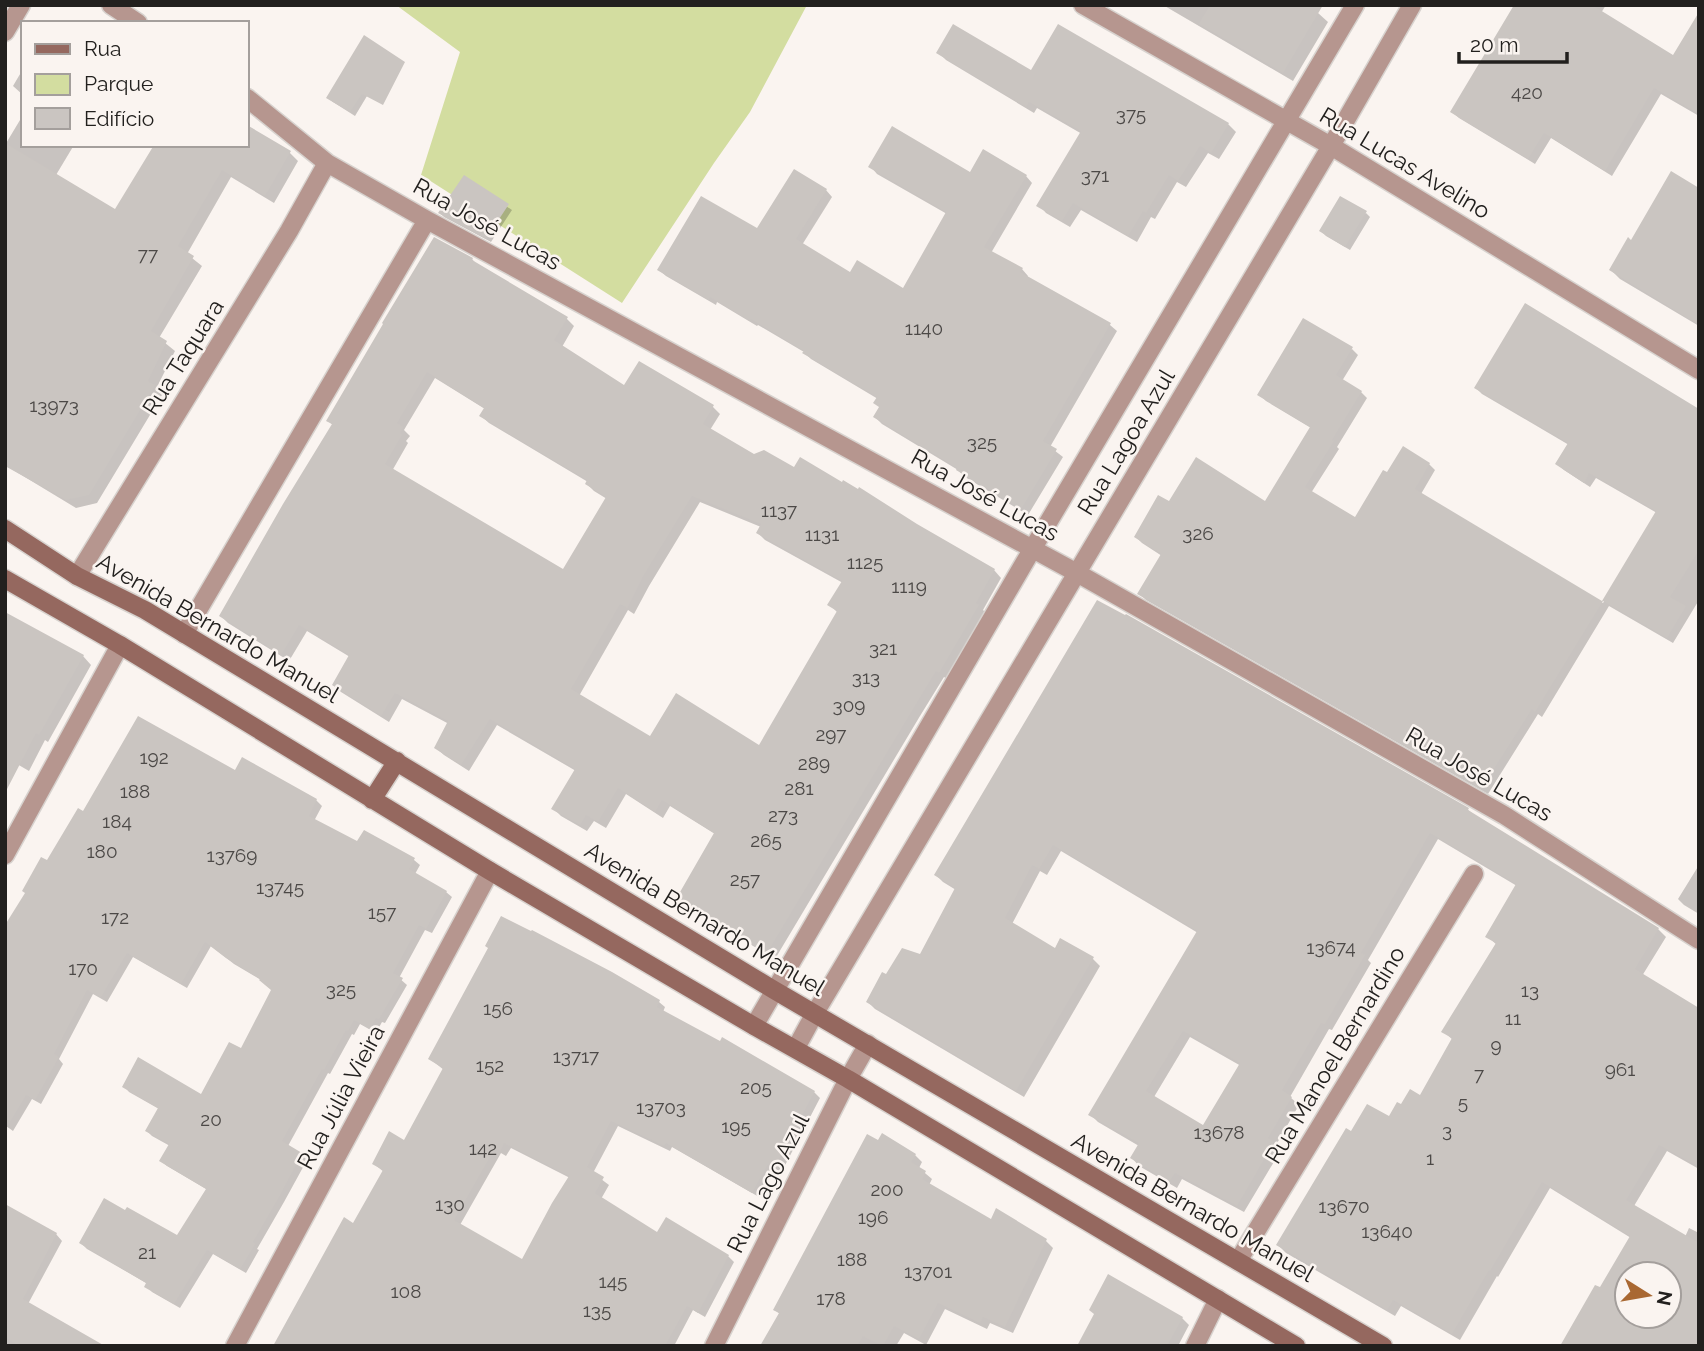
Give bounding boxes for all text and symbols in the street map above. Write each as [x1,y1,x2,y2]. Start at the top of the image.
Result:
legend [21,21,248,147]
scale bar [1459,21,1568,65]
text: 20 m [1470,32,1518,57]
text: Rua [84,36,121,61]
text: Parque [84,71,153,96]
house number: 420 [1511,81,1543,103]
street label: Rua Lucas Avelino [1315,101,1495,224]
house number: 375 [1116,103,1146,125]
text: Edifício [84,106,154,131]
house number: 371 [1081,164,1109,186]
street label: Rua José Lucas [409,172,566,275]
house number: 77 [138,243,158,265]
street label: Rua Taquara [136,294,229,420]
house number: 1140 [905,317,943,339]
street label: Rua Lagoa Azul [1071,363,1180,520]
house number: 13973 [29,394,79,416]
house number: 325 [967,431,997,453]
street label: Rua José Lucas [907,443,1064,546]
house number: 1137 [761,499,797,521]
house number: 326 [1182,522,1214,544]
house number: 1131 [805,523,839,545]
street label: Avenida Bernardo Manuel [92,547,345,708]
house number: 1125 [847,551,883,573]
house number: 1119 [891,575,927,597]
house number: 321 [869,637,897,659]
house number: 313 [852,666,880,688]
house number: 309 [833,694,865,716]
street label: Rua José Lucas [1401,721,1557,826]
house number: 297 [815,723,847,745]
house number: 192 [139,746,169,768]
house number: 289 [798,752,830,774]
house number: 281 [784,777,814,799]
house number: 188 [120,780,150,802]
house number: 273 [768,804,798,826]
house number: 184 [102,810,132,832]
house number: 265 [750,829,782,851]
street label: Avenida Bernardo Manuel [580,836,831,1001]
house number: 180 [86,840,118,862]
house number: 13769 [207,844,257,866]
house number: 257 [730,868,760,890]
house number: 13745 [256,876,304,898]
house number: 157 [368,901,396,923]
house number: 172 [101,906,129,928]
house number: 13674 [1306,936,1356,958]
street label: Rua Manoel Bernardino [1259,941,1410,1168]
house number: 170 [68,957,98,979]
house number: 325 [326,978,356,1000]
house number: 13 [1521,979,1539,1001]
house number: 156 [483,997,513,1019]
house number: 11 [1505,1007,1521,1029]
street label: Rua Júlia Vieira [291,1020,390,1174]
house number: 9 [1490,1034,1502,1056]
house number: 13717 [553,1045,599,1067]
house number: 152 [476,1054,504,1076]
house number: 961 [1605,1058,1635,1080]
house number: 7 [1474,1063,1484,1085]
house number: 205 [740,1076,772,1098]
house number: 5 [1458,1091,1468,1113]
house number: 13703 [636,1096,686,1118]
house number: 20 [200,1108,222,1130]
street label: Rua Lago Azul [721,1108,815,1257]
house number: 195 [721,1115,751,1137]
house number: 3 [1442,1119,1452,1141]
house number: 13678 [1193,1121,1245,1143]
street label: Avenida Bernardo Manuel [1067,1126,1320,1287]
house number: 142 [469,1137,497,1159]
house number: 1 [1426,1147,1434,1169]
house number: 200 [870,1178,904,1200]
house number: 130 [435,1193,465,1215]
house number: 13670 [1318,1195,1370,1217]
house number: 196 [858,1206,888,1228]
house number: 13640 [1361,1220,1413,1242]
house number: 21 [138,1241,156,1263]
house number: 188 [837,1248,867,1270]
house number: 13701 [904,1260,952,1282]
north arrow [1613,1260,1683,1330]
house number: 145 [599,1270,627,1292]
house number: 108 [390,1280,422,1302]
house number: 178 [816,1287,846,1309]
text: N [1653,1289,1677,1307]
house number: 135 [583,1299,611,1321]

